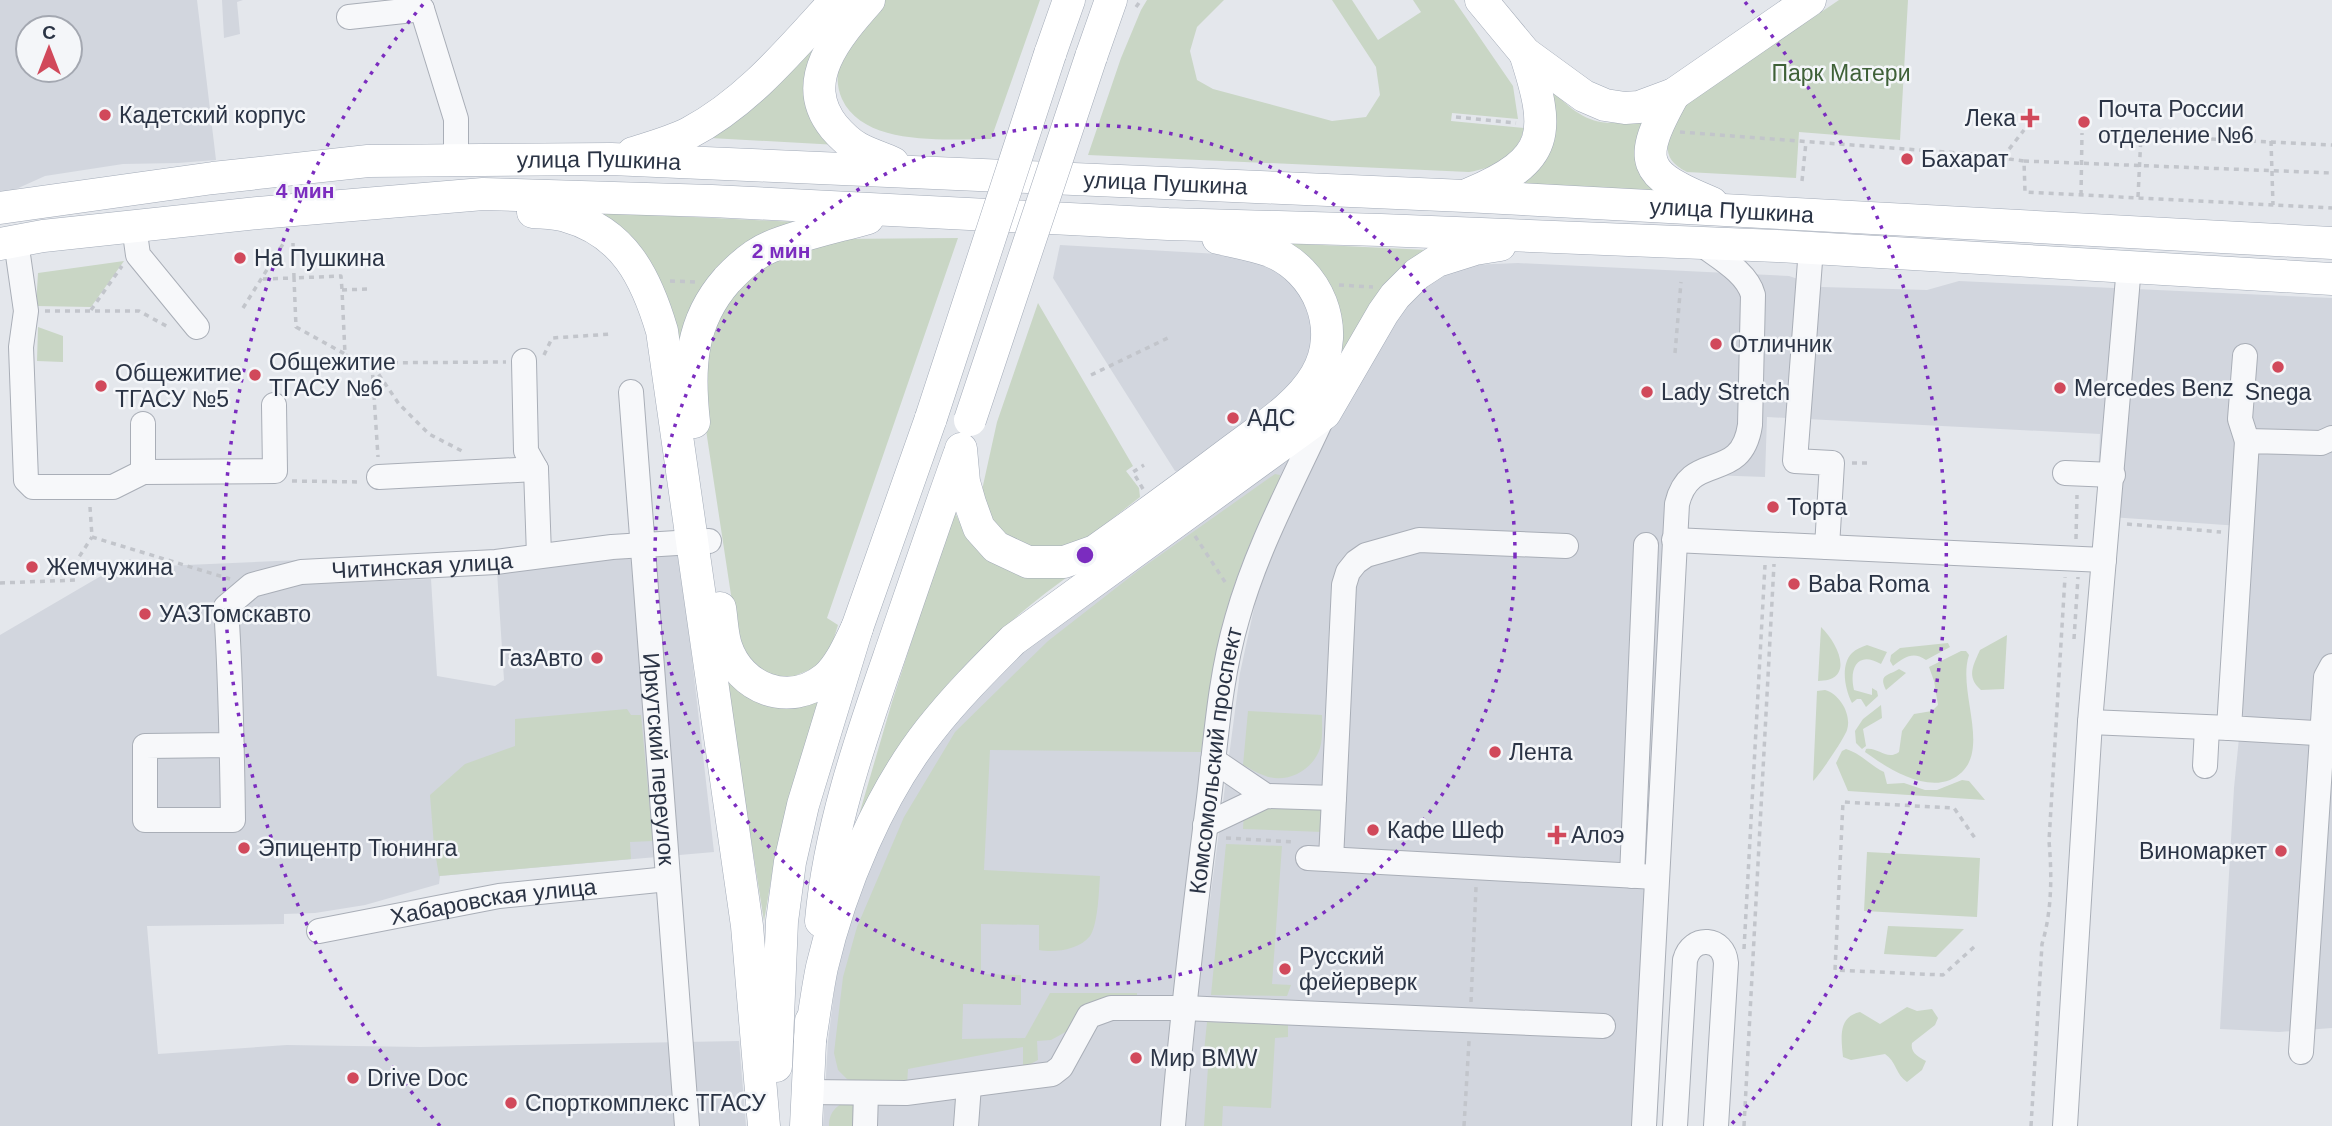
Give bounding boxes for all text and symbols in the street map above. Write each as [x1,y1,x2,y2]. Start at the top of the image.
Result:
north arrow [14,14,84,84]
text: С [42,22,56,43]
park label: Парк Матери [1772,60,1910,86]
place label: Почта России отделение №6 [2098,96,2254,148]
place label: Кадетский корпус [119,102,306,128]
place label: Лека [1965,105,2016,131]
marker: Кадетский корпус [97,107,113,123]
marker: Лека [2022,110,2038,126]
marker: Почта России отделение №6 [2076,114,2092,130]
street label: улица Пушкина [517,146,682,175]
place label: Бахарат [1921,146,2009,172]
marker: Бахарат [1899,151,1915,167]
street label: улица Пушкина [1083,166,1248,200]
text: 4 мин [276,179,334,202]
street label: улица Пушкина [1649,193,1815,228]
text: 2 мин [752,239,810,262]
place label: На Пушкина [254,245,385,271]
marker: На Пушкина [232,250,248,266]
place label: Отличник [1730,331,1833,357]
marker: Отличник [1708,336,1724,352]
place label: Общежитие ТГАСУ №6 [269,349,396,401]
marker: Snega [2270,359,2286,375]
place label: Общежитие ТГАСУ №5 [115,360,242,412]
marker: Общежитие ТГАСУ №6 [247,367,263,383]
place label: Mercedes Benz [2074,375,2234,401]
marker: Общежитие ТГАСУ №5 [93,378,109,394]
place label: Lady Stretch [1661,379,1790,405]
place label: Snega [2245,379,2311,405]
marker: Mercedes Benz [2052,380,2068,396]
marker: Lady Stretch [1639,384,1655,400]
place label: АДС [1247,405,1295,431]
marker: АДС [1225,410,1241,426]
place label: Торта [1787,494,1848,520]
marker: Торта [1765,499,1781,515]
centre of rings [1073,543,1097,567]
street label: Читинская улица [331,547,514,583]
place label: Жемчужина [46,554,173,580]
marker: Жемчужина [24,559,40,575]
place label: Baba Roma [1808,571,1930,597]
marker: Baba Roma [1786,576,1802,592]
place label: УАЗТомскавто [159,601,311,627]
marker: УАЗТомскавто [137,606,153,622]
street label: Комсомольский проспект [1184,624,1247,896]
place label: ГазАвто [499,645,583,671]
marker: ГазАвто [589,650,605,666]
street label: Иркутский переулок [638,652,680,867]
place label: Лента [1509,739,1573,765]
marker: Лента [1487,744,1503,760]
place label: Кафе Шеф [1387,817,1504,843]
marker: Кафе Шеф [1365,822,1381,838]
place label: Алоэ [1571,822,1625,848]
marker: Алоэ [1549,827,1565,843]
place label: Эпицентр Тюнинга [258,835,457,861]
place label: Виномаркет [2139,838,2267,864]
marker: Эпицентр Тюнинга [236,840,252,856]
marker: Виномаркет [2273,843,2289,859]
street label: Хабаровская улица [388,873,598,930]
place label: Русский фейерверк [1299,943,1418,995]
marker: Русский фейерверк [1277,961,1293,977]
place label: Мир BMW [1150,1045,1258,1071]
marker: Мир BMW [1128,1050,1144,1066]
place label: Drive Doc [367,1065,468,1091]
marker: Drive Doc [345,1070,361,1086]
place label: Спорткомплекс ТГАСУ [525,1090,766,1116]
marker: Спорткомплекс ТГАСУ [503,1095,519,1111]

